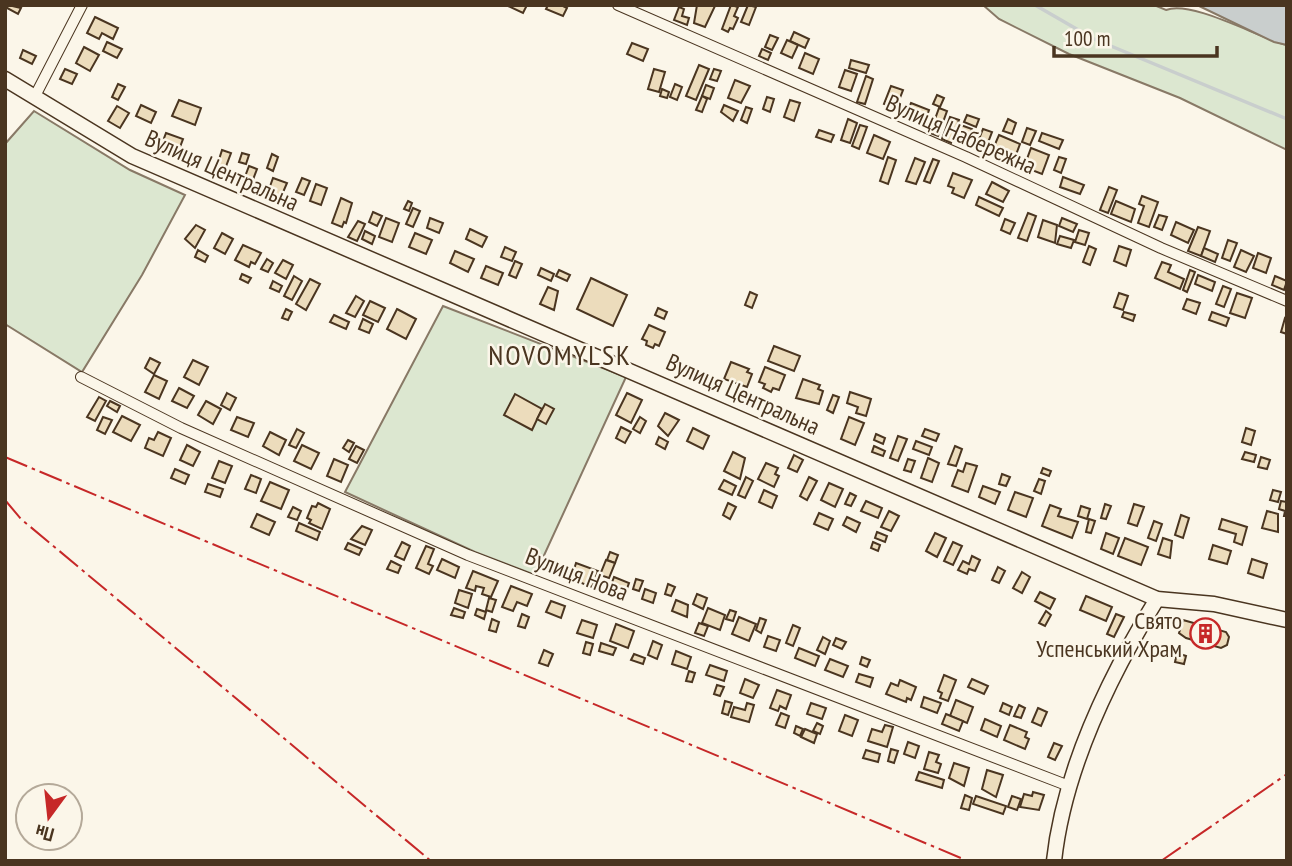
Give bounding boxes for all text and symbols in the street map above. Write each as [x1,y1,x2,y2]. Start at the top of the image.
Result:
scale bar [1054,14,1217,58]
text: 100 m [1064,25,1110,52]
street label: Вулиця Набережна [881,87,1041,181]
street label: Вулиця Центральна [140,122,304,218]
district label: NOVOMYLSK [488,336,632,373]
street label: Вулиця Центральна [661,346,825,442]
street label: Вулиця Нова [521,540,633,608]
place label: Свято Успенський Храм [1036,605,1182,664]
building icon: Свято Успенський Храм [1188,617,1222,651]
north arrow [14,782,84,852]
text: Пн [33,819,57,847]

